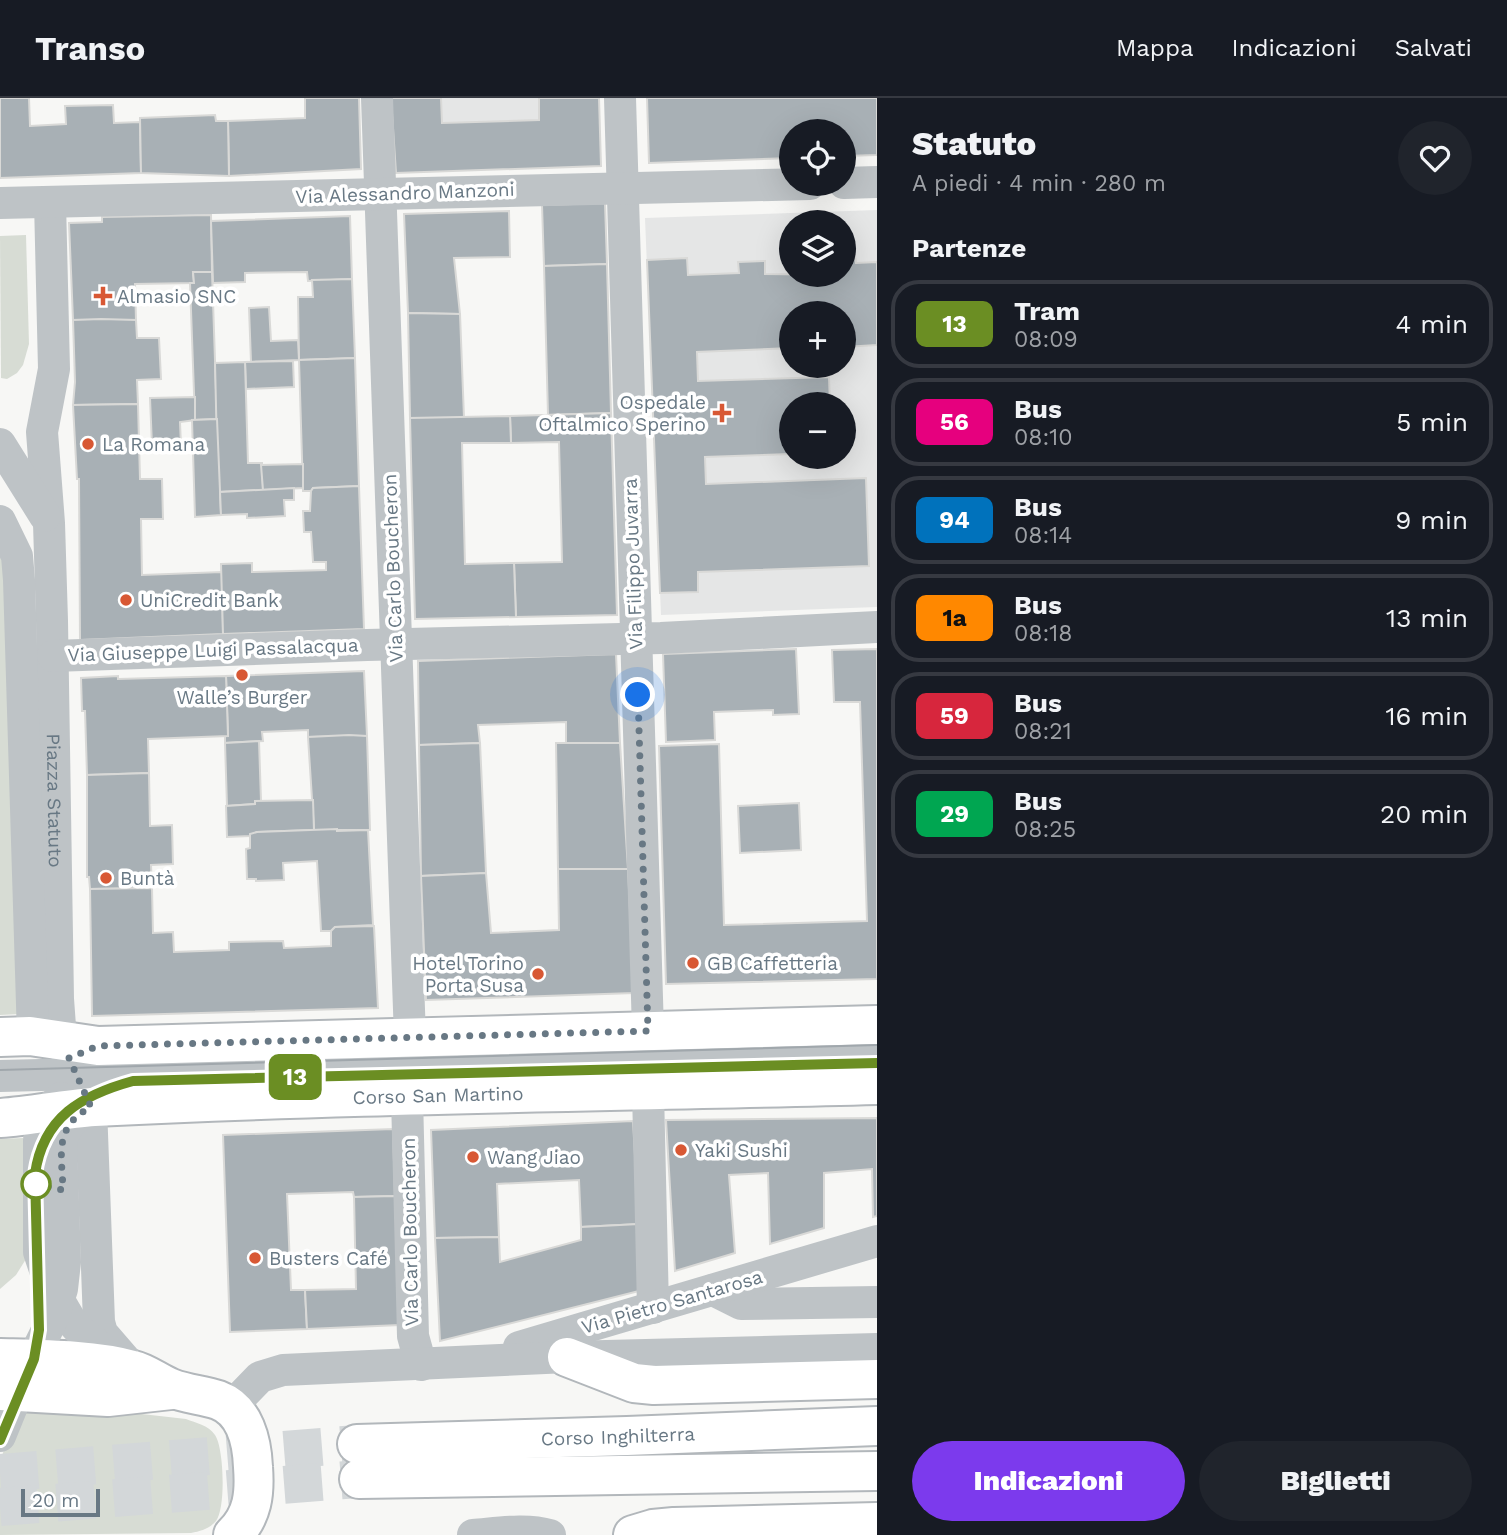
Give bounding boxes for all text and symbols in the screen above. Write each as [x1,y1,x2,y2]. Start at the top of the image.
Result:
text: Transo [35,29,145,68]
text: Mappa [1116,34,1194,62]
text: Indicazioni [1232,34,1357,62]
text: Salvati [1395,34,1472,62]
map controls [779,119,856,469]
button: locate [779,119,856,196]
button: heart [1398,121,1472,195]
text: Statuto [912,124,1036,163]
text: A piedi · 4 min · 280 m [912,170,1166,197]
street label: Via Alessandro Manzoni [295,178,515,208]
button: layers [779,210,856,287]
text: Partenze [912,233,1026,263]
place label: Almasio SNC [117,285,236,308]
marker: Almasio SNC [95,288,111,304]
text: Tram [1014,296,1080,326]
button: + [779,301,856,378]
text: 4 min [1395,309,1468,339]
text: 13 [942,310,967,338]
text: 08:09 [1014,326,1078,353]
place label: Ospedale Oftalmico Sperino [538,391,706,436]
button: − [779,392,856,469]
text: Bus [1014,394,1062,424]
marker: Ospedale Oftalmico Sperino [712,403,732,423]
text: 5 min [1396,407,1468,437]
text: 56 [940,408,969,436]
text: 08:10 [1014,424,1073,451]
place label: La Romana [102,433,205,456]
marker: La Romana [80,436,96,452]
street label: Via Carlo Boucheron [378,473,408,663]
street label: Via Filippo Juvarra [619,478,647,650]
text: Bus [1014,492,1062,522]
text: 9 min [1395,505,1468,535]
text: 94 [939,506,970,534]
text: 08:14 [1014,522,1072,549]
place label: UniCredit Bank [140,589,279,612]
text: Bus [1014,590,1062,620]
marker: UniCredit Bank [118,592,134,608]
text: 13 min [1386,603,1468,633]
text: 1a [942,604,967,632]
text: 08:18 [1014,620,1072,647]
street label: Via Giuseppe Luigi Passalacqua [67,633,359,667]
marker: Walle’s Burger [234,667,250,683]
your location [620,677,655,712]
place label: Walle’s Burger [177,686,308,709]
text: Bus [1014,688,1062,718]
text: 16 min [1385,701,1468,731]
text: 59 [940,702,969,730]
text: 08:21 [1014,718,1072,745]
street label: Piazza Statuto [42,733,67,868]
text: Bus [1014,786,1062,816]
text: 20 min [1380,799,1468,829]
text: 29 [940,800,969,828]
text: 08:25 [1014,816,1076,843]
place label: Buntà [120,867,175,890]
marker: Buntà [98,870,114,886]
place label: Hotel Torino Porta Susa [412,952,524,997]
place label: GB Caffetteria [707,952,838,975]
marker: GB Caffetteria [685,955,701,971]
marker: Hotel Torino Porta Susa [530,966,546,982]
line badge: 13 [264,1054,326,1100]
text: 13 [283,1063,307,1091]
street label: Corso San Martino [352,1081,524,1109]
street label: Via Carlo Boucheron [397,1137,423,1327]
place label: Yaki Sushi [695,1139,788,1162]
marker: Yaki Sushi [673,1142,689,1158]
place label: Wang Jiao [487,1146,581,1169]
marker: Wang Jiao [465,1149,481,1165]
unlabelled marker [21,1169,51,1199]
place label: Busters Café [269,1247,388,1270]
marker: Busters Café [247,1250,263,1266]
street label: Via Pietro Santarosa [579,1265,766,1339]
street label: Corso Inghilterra [540,1422,696,1450]
button: Indicazioni [912,1441,1185,1521]
button: Biglietti [1199,1441,1472,1521]
scale bar [21,1486,100,1518]
text: 20 m [32,1489,79,1512]

